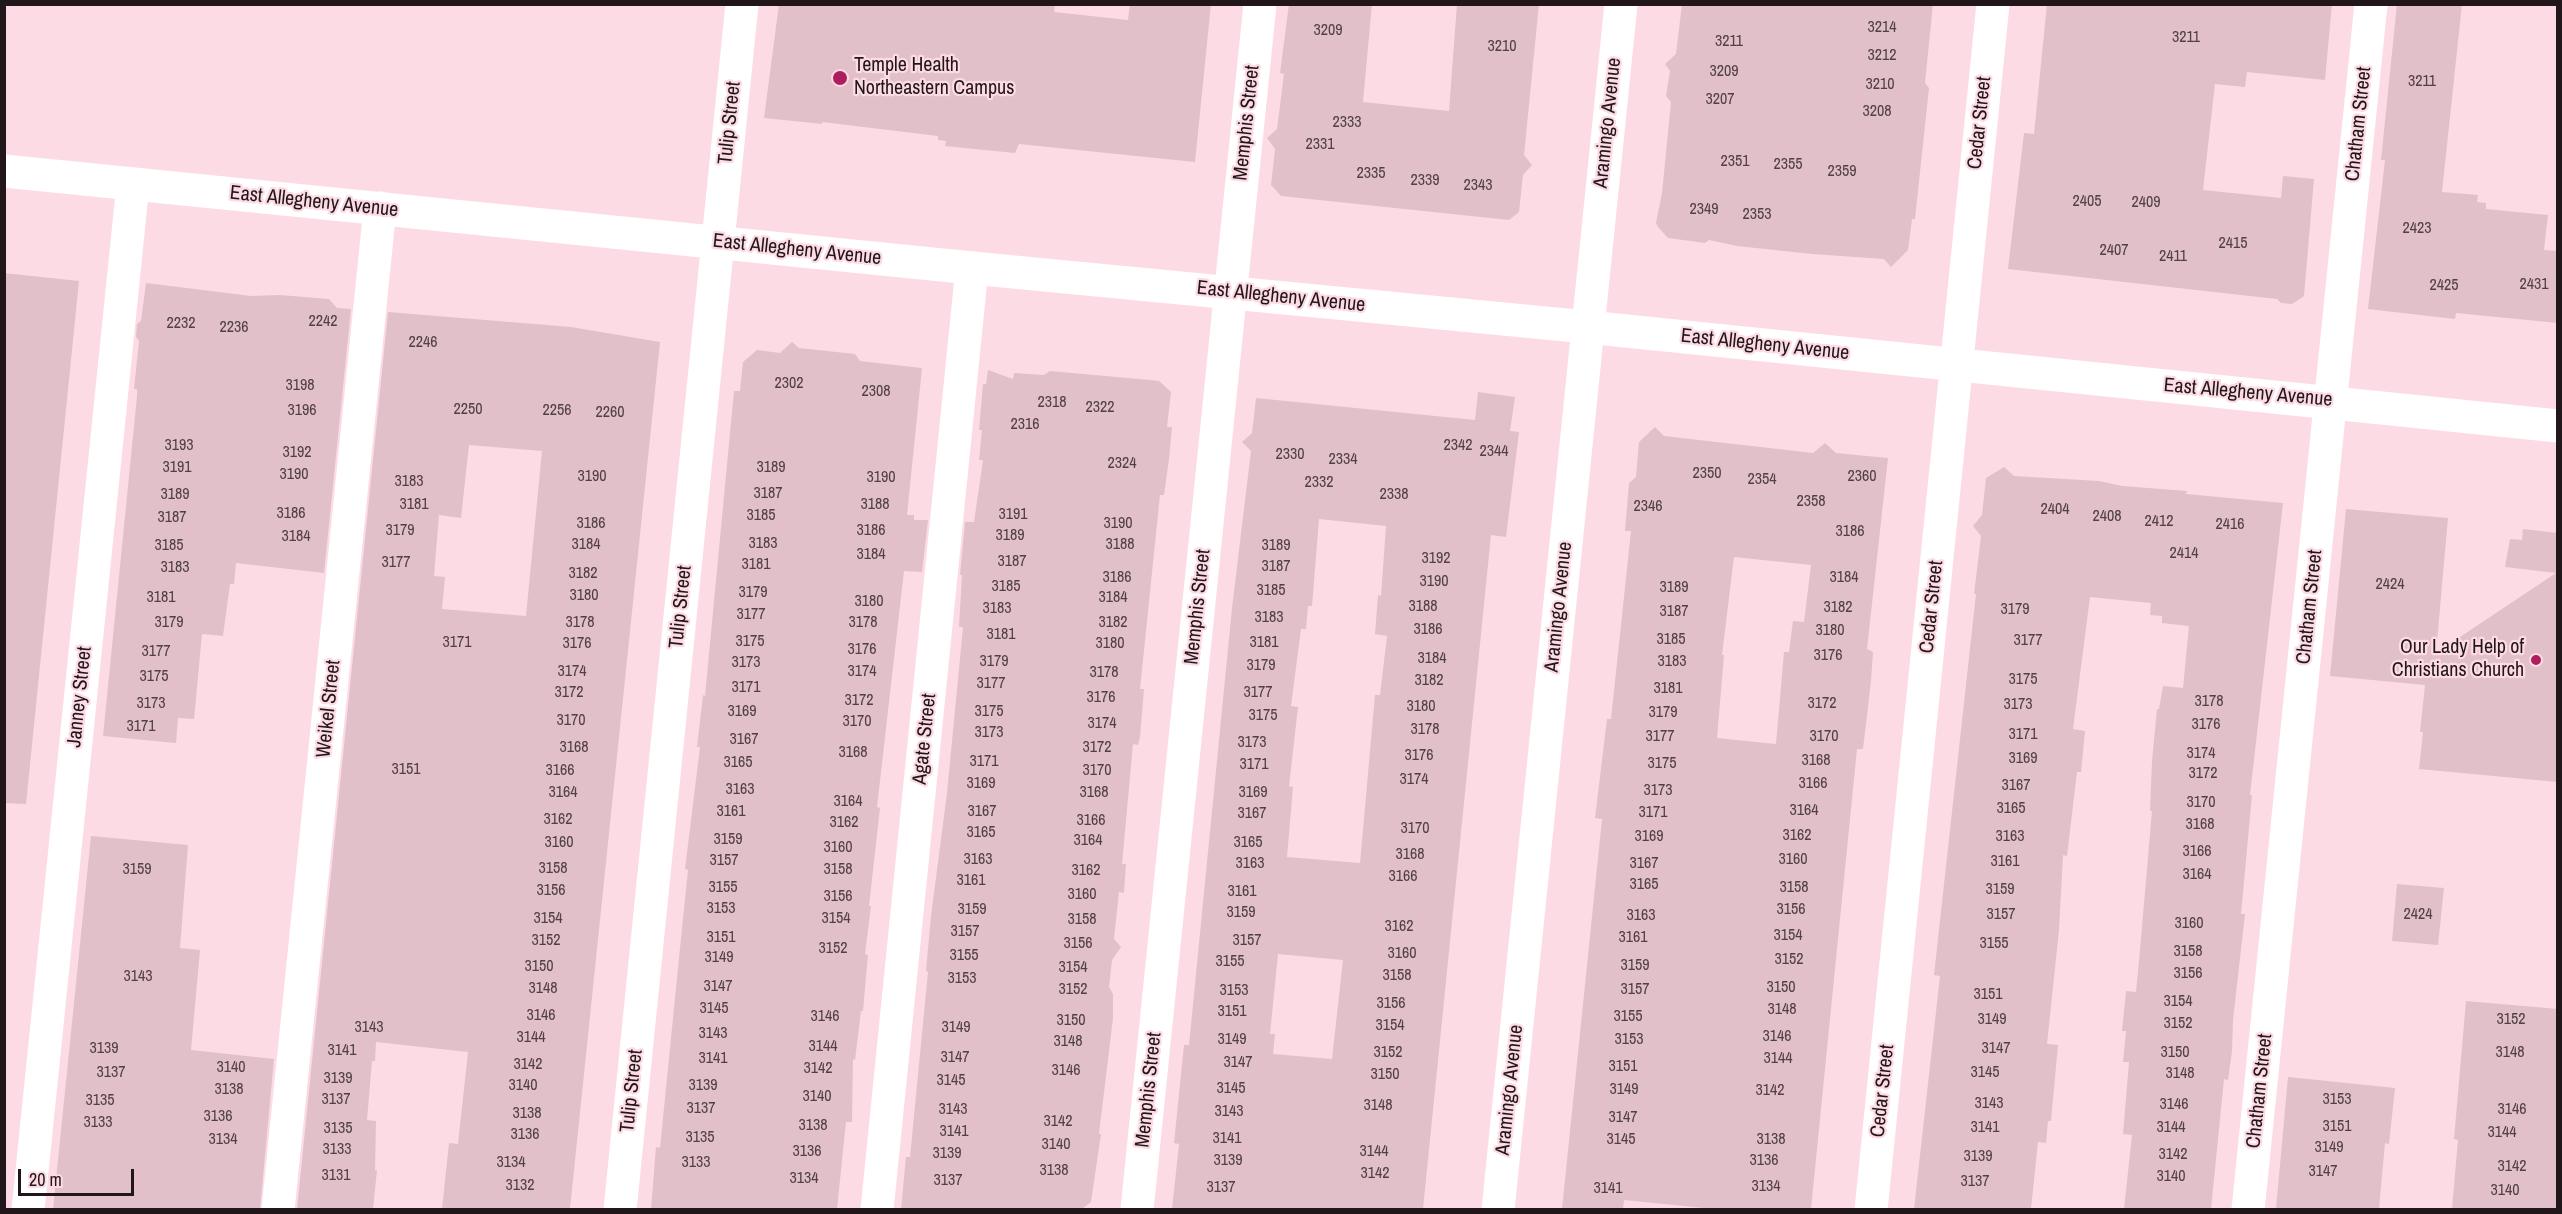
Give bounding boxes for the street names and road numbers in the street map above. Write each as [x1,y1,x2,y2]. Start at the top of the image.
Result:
street label: Aramingo Avenue [1589,57,1627,189]
street label: Memphis Street [1229,64,1265,182]
street label: Chatham Street [2341,66,2377,182]
street label: Cedar Street [1963,76,1997,170]
street label: Tulip Street [714,80,746,166]
street label: East Allegheny Avenue [229,181,399,223]
street label: East Allegheny Avenue [712,229,882,271]
street label: East Allegheny Avenue [1196,276,1366,318]
street label: East Allegheny Avenue [1680,324,1850,366]
street label: East Allegheny Avenue [2163,374,2333,412]
street label: Aramingo Avenue [1540,541,1578,673]
street label: Memphis Street [1180,548,1216,666]
street label: Chatham Street [2292,549,2328,665]
street label: Cedar Street [1915,560,1949,654]
street label: Tulip Street [665,564,697,650]
street label: Janney Street [63,645,97,749]
street label: Weikel Street [312,659,346,759]
street label: Agate Street [908,692,942,786]
street label: Aramingo Avenue [1491,1024,1529,1156]
street label: Memphis Street [1131,1031,1167,1149]
street label: Chatham Street [2242,1033,2278,1149]
street label: Cedar Street [1866,1044,1900,1138]
street label: Tulip Street [616,1048,648,1134]

